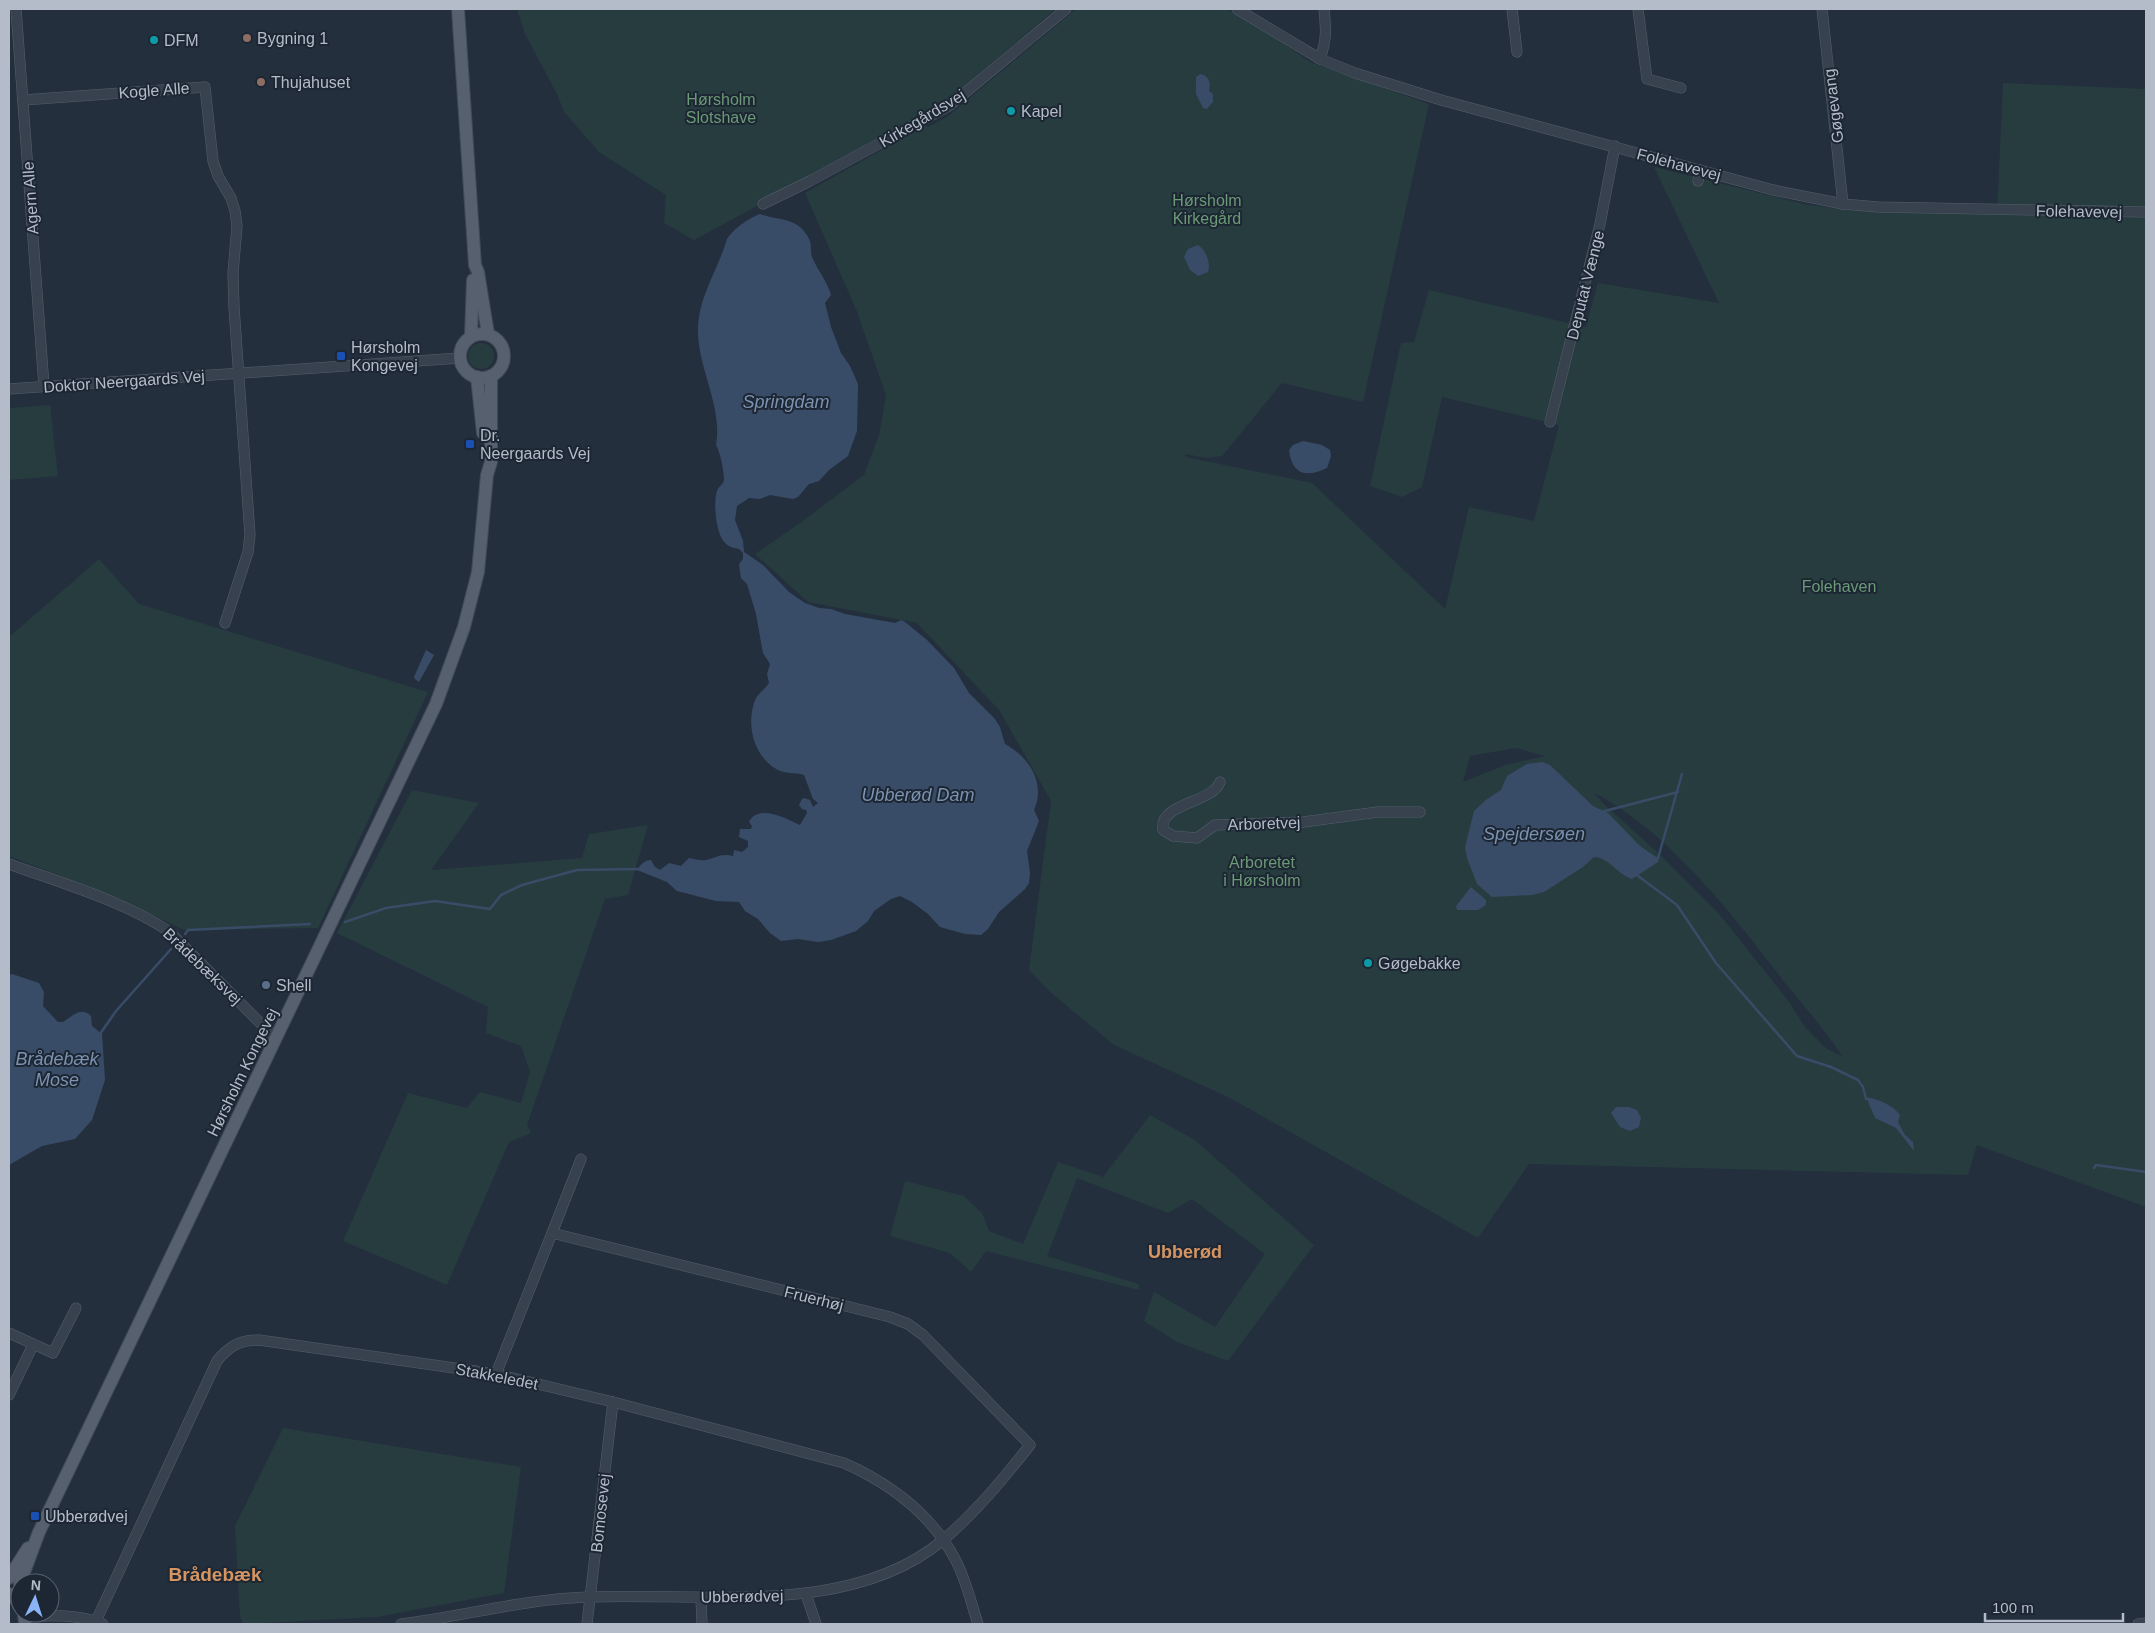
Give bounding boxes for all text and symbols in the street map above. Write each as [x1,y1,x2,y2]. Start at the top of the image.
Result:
place label: Bygning 1 [257,30,328,47]
place label: DFM [164,32,199,49]
marker: Bygning 1 [241,32,253,44]
marker: DFM [148,34,160,46]
street label: Gøgevang [1821,68,1846,144]
place label: Thujahuset [271,74,351,91]
marker: Thujahuset [255,76,267,88]
street label: Kogle Alle [118,80,190,101]
street label: Kirkegårdsvej [876,86,968,151]
park label: Hørsholm Slotshave [686,91,756,126]
place label: Kapel [1021,103,1062,120]
marker: Kapel [1005,105,1017,117]
street label: Folehavevej [1635,145,1723,184]
street label: Agern Alle [19,161,42,235]
park label: Hørsholm Kirkegård [1172,192,1242,227]
street label: Folehavevej [2036,202,2122,221]
street label: Deputat Vænge [1564,229,1607,342]
place label: Hørsholm Kongevej [351,339,420,374]
marker: Hørsholm Kongevej [335,350,347,362]
street label: Doktor Neergaards Vej [43,367,205,396]
water label: Springdam [742,392,830,412]
place label: Dr. Neergaards Vej [480,427,590,462]
marker: Dr. Neergaards Vej [464,438,476,450]
park label: Folehaven [1802,578,1876,595]
water label: Ubberød Dam [861,785,975,805]
street label: Arboretvej [1227,814,1301,833]
water label: Spejdersøen [1483,824,1585,844]
park label: Arboretet i Hørsholm [1223,854,1301,889]
street label: Brådebæksvej [160,925,245,1008]
place label: Gøgebakke [1378,955,1461,972]
marker: Gøgebakke [1362,957,1374,969]
place label: Shell [276,977,312,994]
marker: Shell [260,979,272,991]
street label: Hørsholm Kongevej [204,1005,281,1139]
water label: Brådebæk Mose [15,1049,100,1090]
district label: Ubberød [1148,1242,1222,1262]
street label: Fruerhøj [782,1283,845,1314]
street label: Stakkeledet [454,1360,540,1393]
street label: Bomosevej [588,1473,613,1553]
place label: Ubberødvej [45,1508,128,1525]
marker: Ubberødvej [29,1510,41,1522]
district label: Brådebæk [169,1564,262,1585]
north arrow [10,1573,60,1623]
text: N [30,1577,42,1593]
street label: Ubberødvej [701,1587,784,1606]
scale bar [1985,1590,2122,1622]
text: 100 m [1992,1599,2034,1616]

